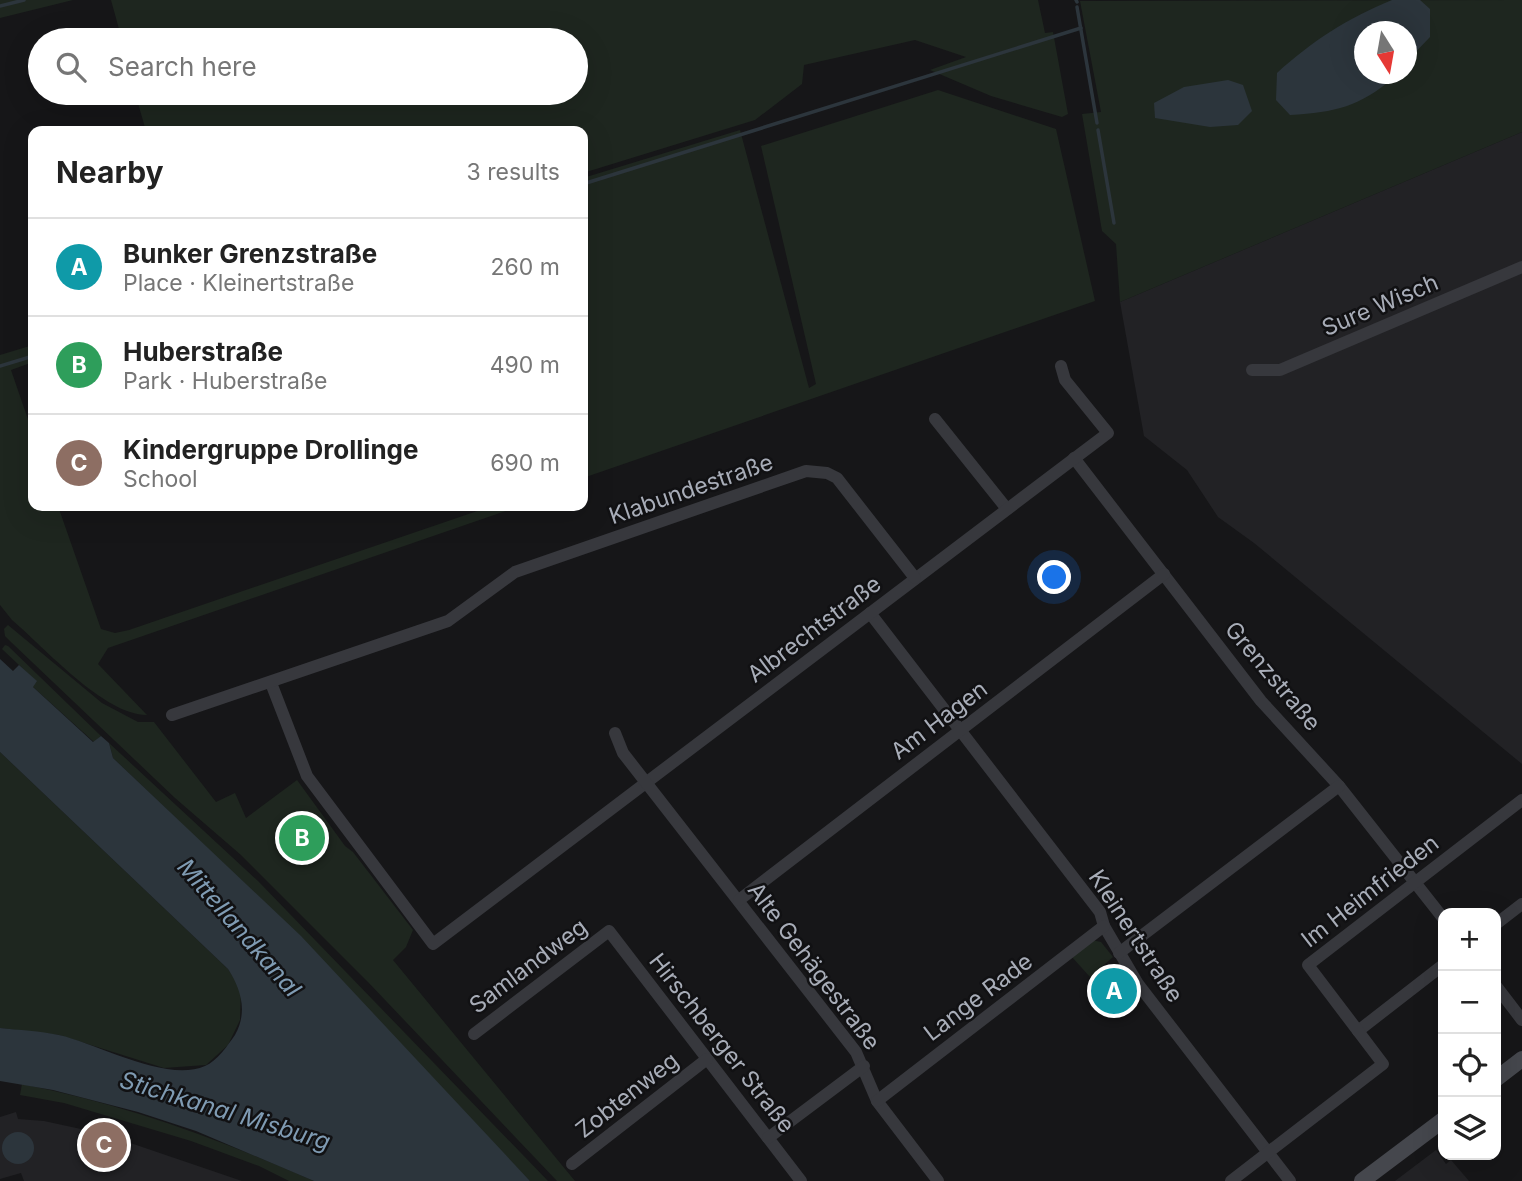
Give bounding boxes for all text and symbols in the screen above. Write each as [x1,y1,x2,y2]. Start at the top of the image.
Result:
north arrow [1354,21,1417,84]
search box [28,28,588,105]
icon: search [52,48,90,86]
text: Search here [108,51,257,82]
text: Nearby [56,154,164,190]
text: 3 results [467,158,560,186]
text: Bunker Grenzstraße [123,238,377,269]
text: A [70,253,88,281]
text: 260 m [491,253,560,281]
street label: Sure Wisch [1318,268,1442,342]
text: Place · Kleinertstraße [123,269,354,297]
text: Huberstraße [123,336,283,367]
text: B [71,351,87,379]
text: 490 m [490,351,560,379]
text: Park · Huberstraße [123,367,327,395]
text: Kindergruppe Drollinge [123,434,419,465]
street label: Klabundestraße [605,448,777,530]
text: C [70,449,88,477]
text: 690 m [490,449,560,477]
text: School [123,465,198,493]
your location [1037,560,1071,594]
street label: Albrechtstraße [742,570,886,688]
street label: Grenzstraße [1219,616,1327,736]
street label: Am Hagen [885,675,993,765]
pin: B [279,812,325,864]
street label: Im Heimfrieden [1296,829,1444,953]
water label: Mittellandkanal [171,853,307,1003]
street label: Kleinertstraße [1083,865,1189,1007]
street label: Alte Gehägestraße [742,877,886,1055]
map controls [1438,908,1501,1160]
button: + [1438,908,1501,971]
street label: Samlandweg [464,913,592,1019]
street label: Lange Rade [918,947,1038,1047]
street label: Hirschberger Straße [643,948,801,1138]
pin: A [1091,965,1137,1017]
button: − [1438,971,1501,1034]
button: locate [1438,1034,1501,1097]
street label: Zobtenweg [570,1046,684,1144]
water label: Stichkanal Misburg [117,1065,334,1156]
button: layers [1438,1097,1501,1160]
pin: C [81,1119,127,1171]

